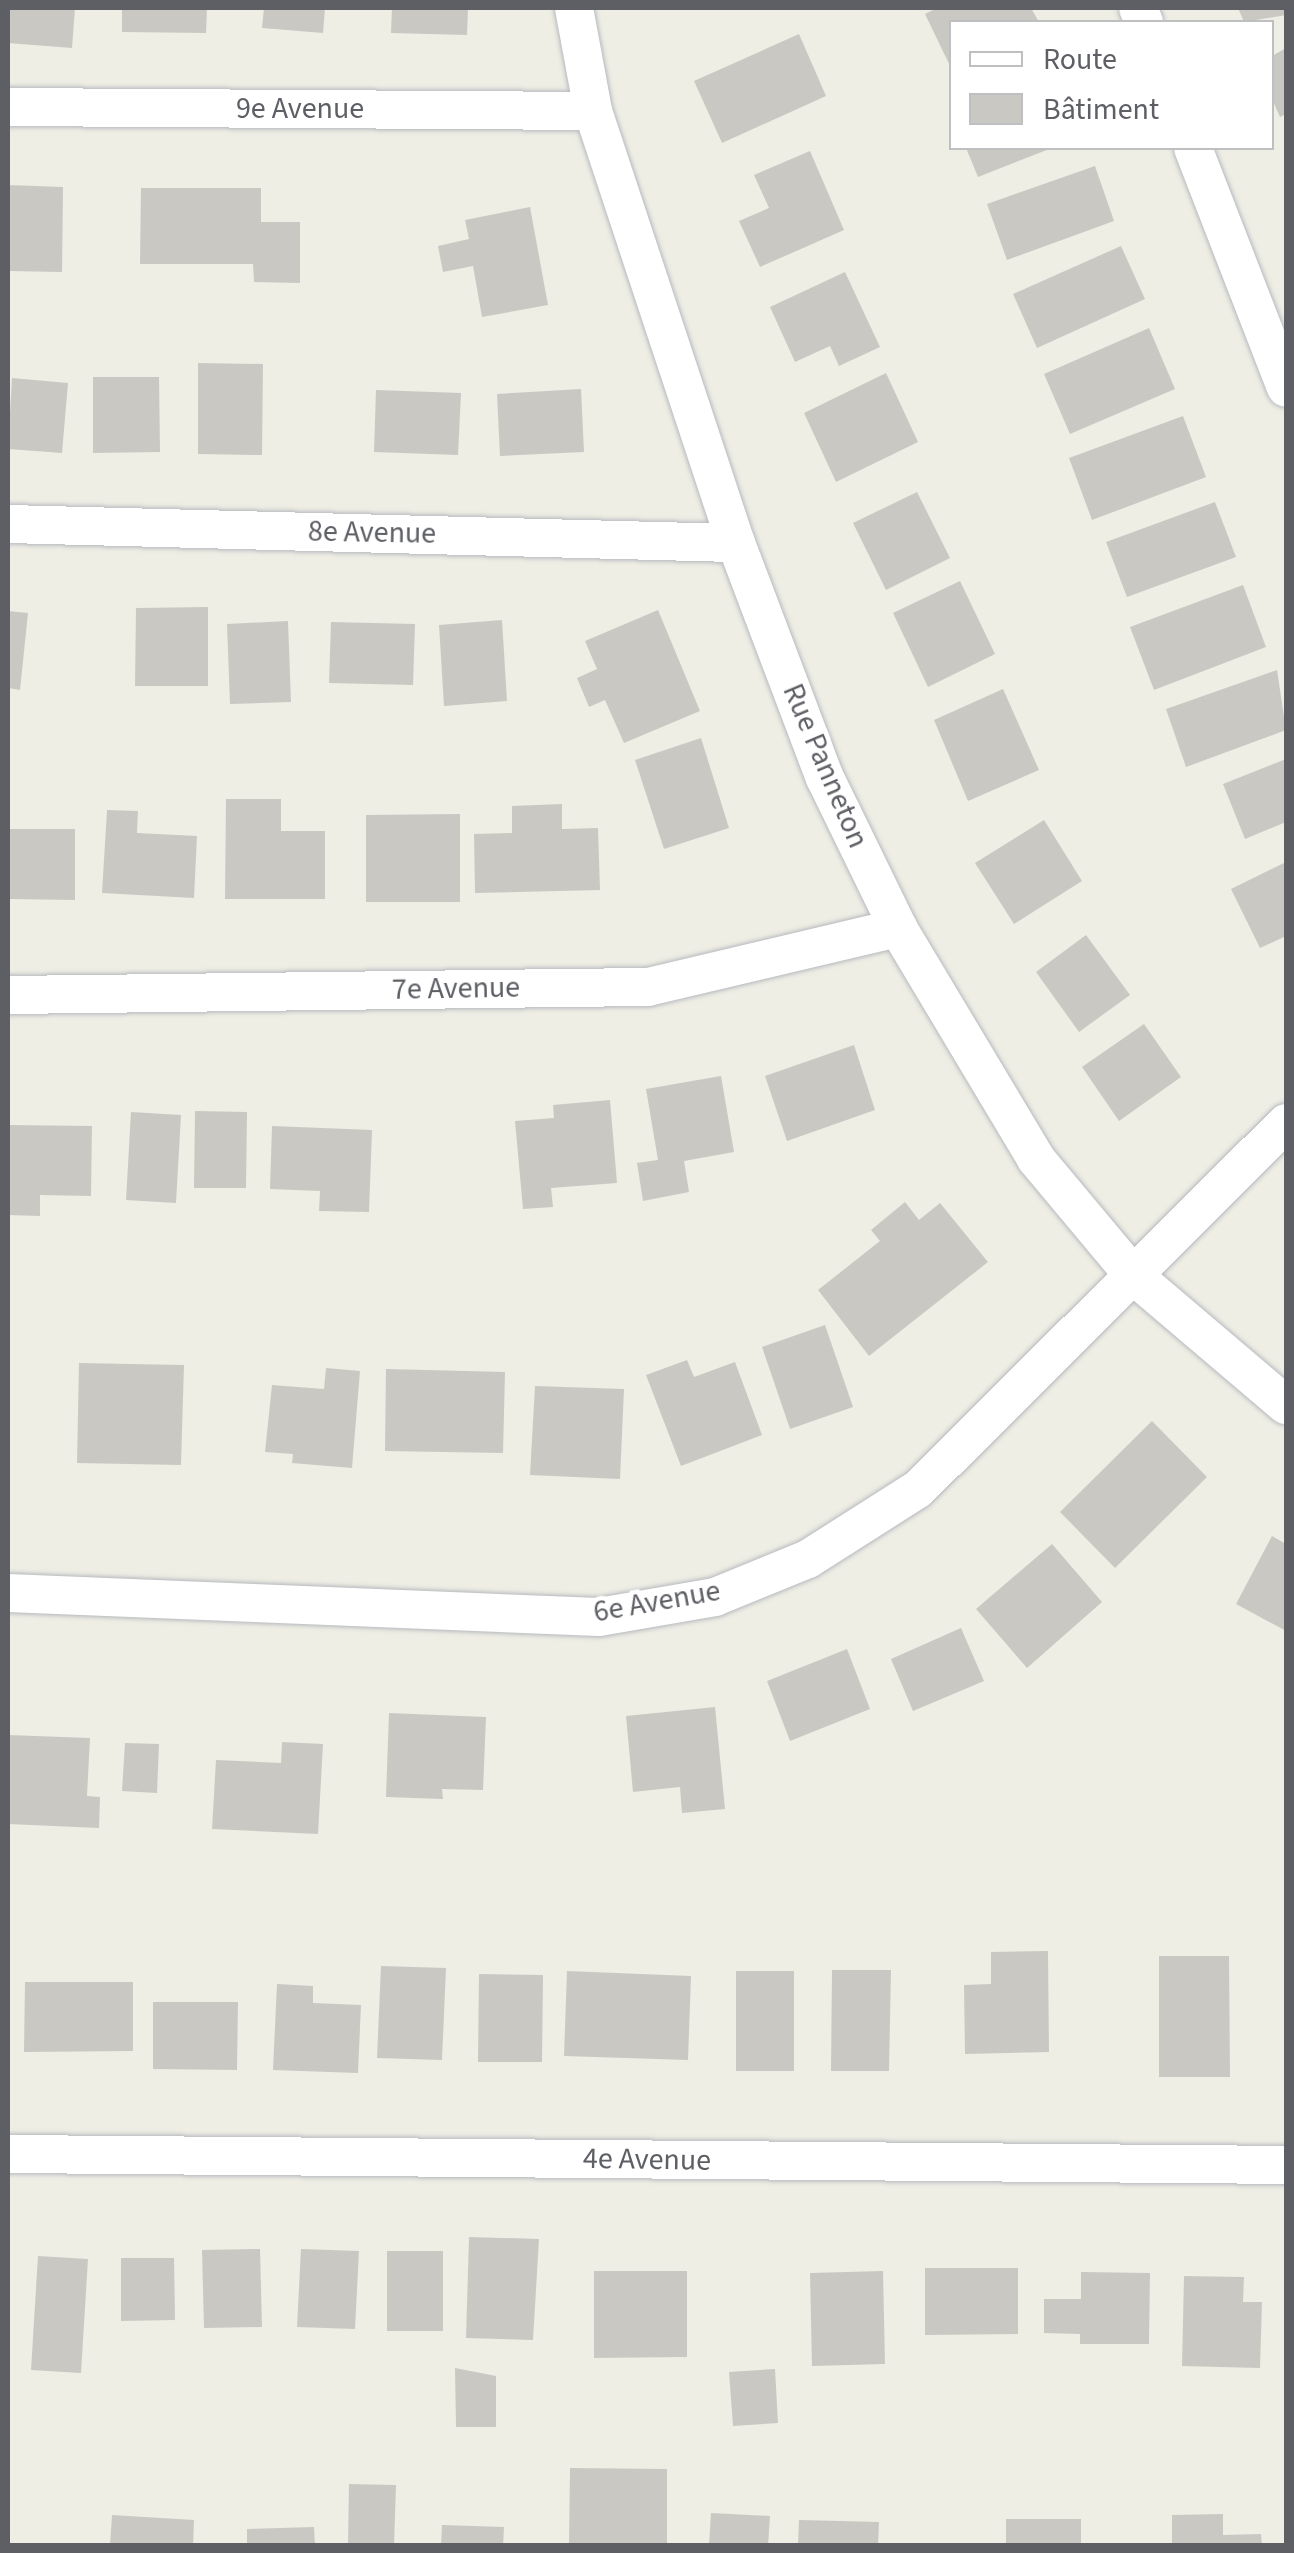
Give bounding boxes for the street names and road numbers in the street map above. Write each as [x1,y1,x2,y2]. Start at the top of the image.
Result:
street label: 9e Avenue [236,91,364,127]
street label: 8e Avenue [308,514,436,552]
street label: Rue Panneton [774,678,876,854]
street label: 7e Avenue [392,970,520,1008]
street label: 6e Avenue [591,1573,723,1631]
street label: 4e Avenue [583,2141,711,2179]

